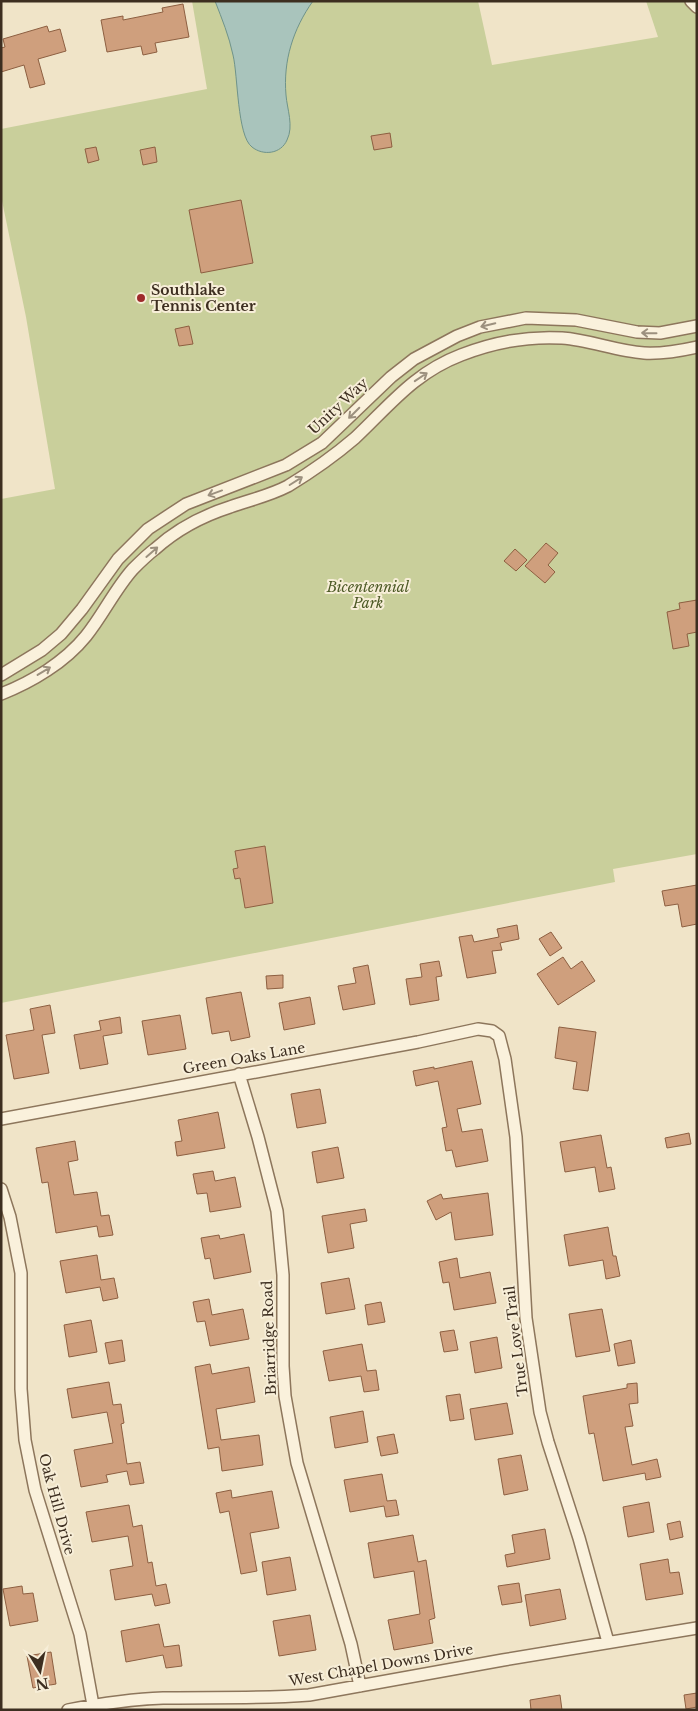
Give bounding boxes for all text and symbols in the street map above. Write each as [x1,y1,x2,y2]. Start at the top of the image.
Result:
place label: Southlake Tennis Center [151,281,256,315]
marker: Southlake Tennis Center [135,292,147,304]
one-way arrow [481,321,497,330]
one-way arrow [641,328,657,337]
one-way arrow [414,372,428,382]
street label: Unity Way [304,374,372,438]
one-way arrow [348,407,360,419]
one-way arrow [289,475,303,485]
one-way arrow [208,489,223,498]
one-way arrow [145,547,158,558]
park label: Bicentennial Park [326,578,410,612]
one-way arrow [37,666,51,676]
street label: Green Oaks Lane [181,1038,307,1078]
street label: Briarridge Road [258,1280,280,1396]
street label: True Love Trail [500,1284,532,1397]
street label: Oak Hill Drive [35,1451,79,1557]
street label: West Chapel Downs Drive [286,1640,475,1690]
north arrow [15,1646,65,1696]
text: N [34,1674,50,1694]

